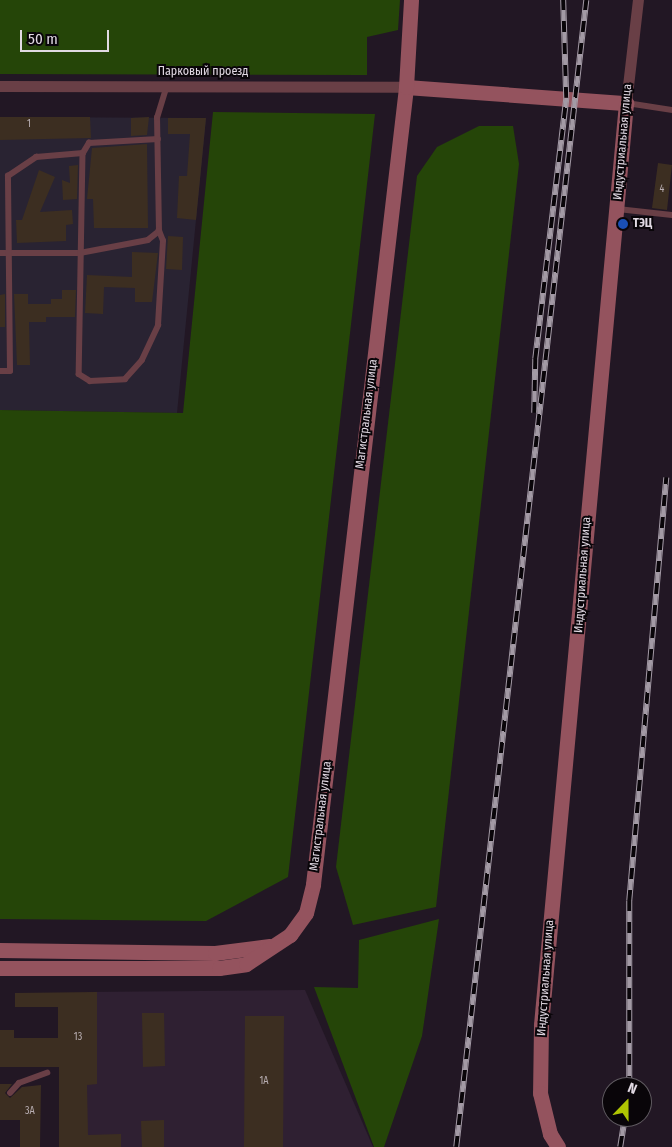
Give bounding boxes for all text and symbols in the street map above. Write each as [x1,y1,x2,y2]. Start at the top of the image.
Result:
scale bar [22,20,111,52]
text: 50 m [28,30,58,48]
street label: Парковый проезд [158,65,248,79]
street label: Индустриальная улица [611,83,635,201]
house number: 1 [27,119,31,131]
house number: 4 [660,184,664,196]
place label: ТЭЦ [633,217,652,231]
marker: ТЭЦ [617,218,629,230]
street label: Магистральная улица [353,358,381,470]
street label: Индустриальная улица [572,516,594,634]
street label: Магистральная улица [307,760,335,872]
street label: Индустриальная улица [535,919,557,1037]
house number: 13 [74,1032,82,1044]
house number: 1А [259,1076,269,1088]
north arrow [602,1077,652,1127]
text: N [625,1079,639,1098]
house number: 3А [25,1106,35,1118]

